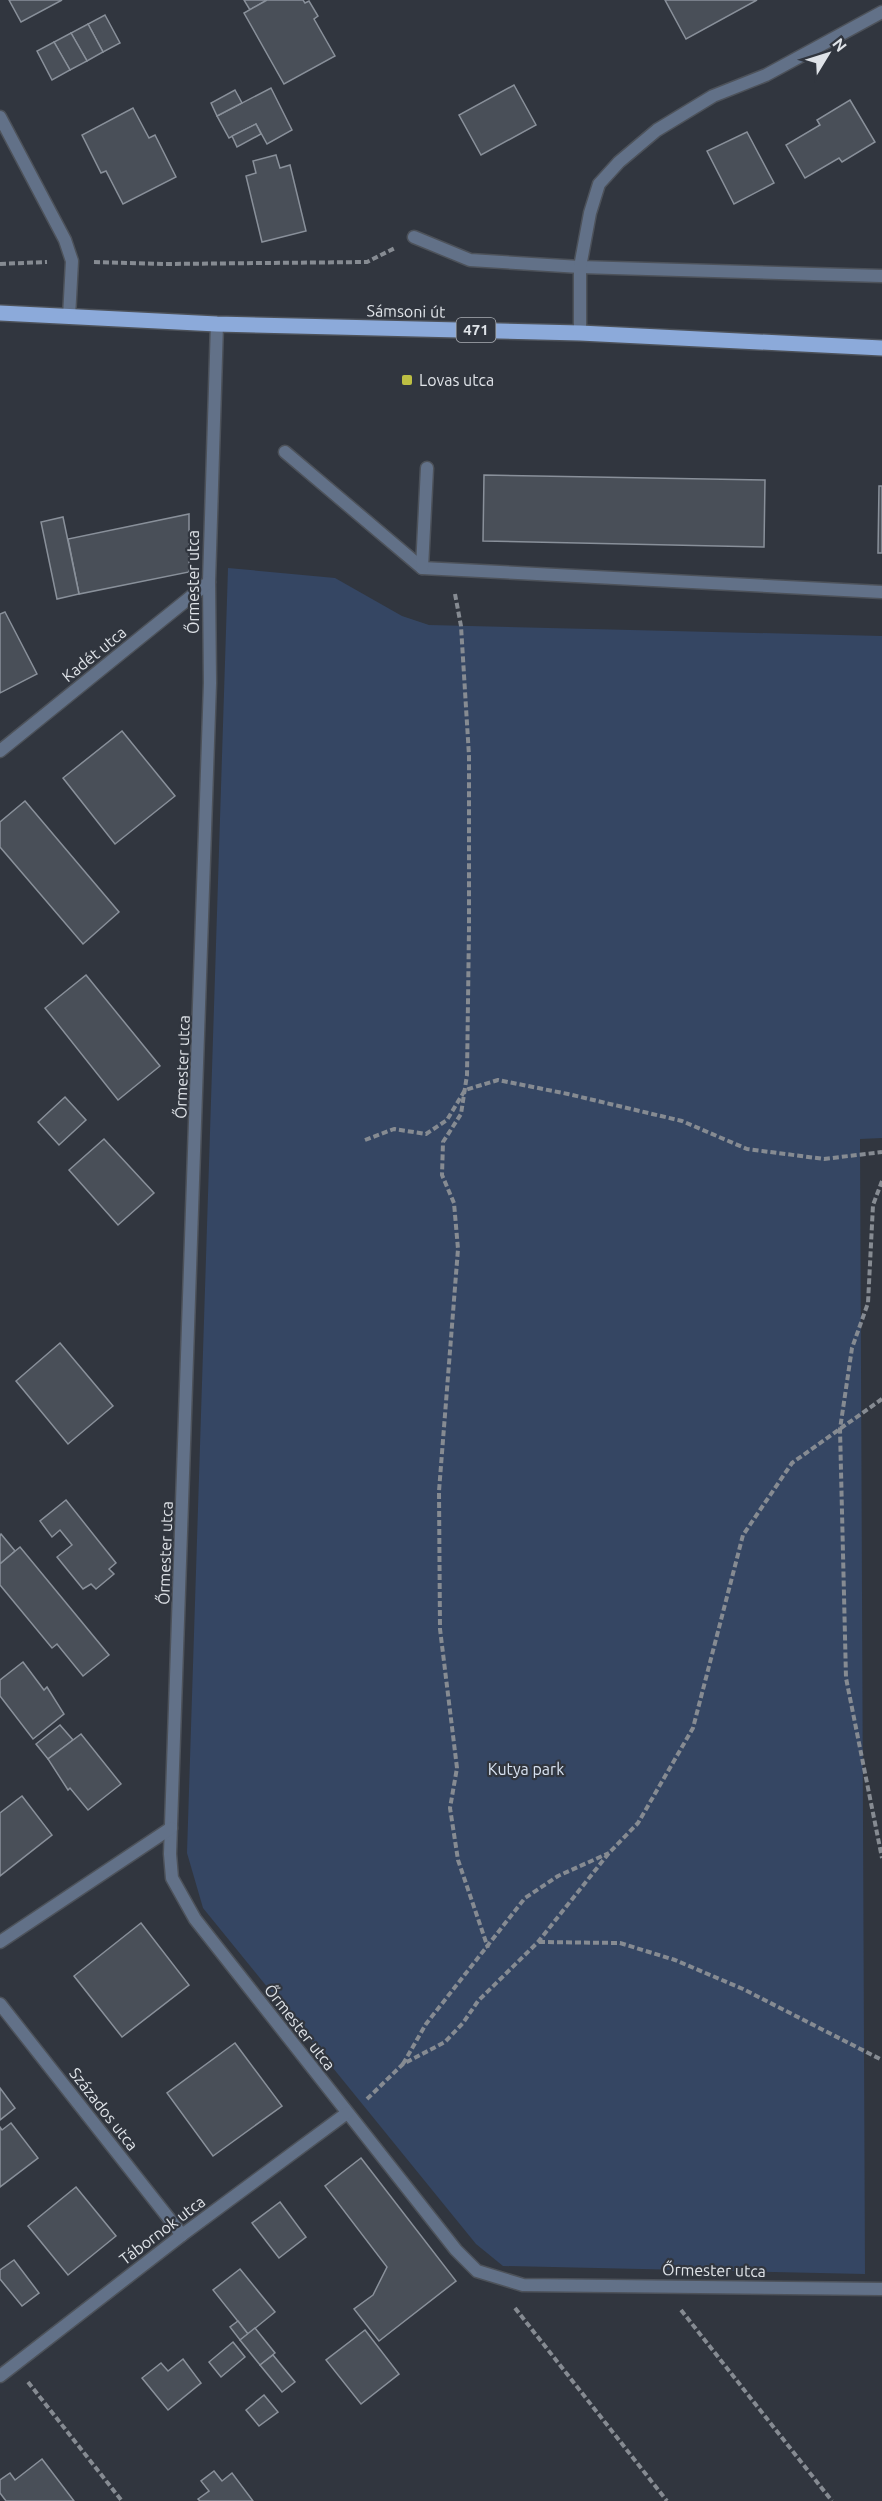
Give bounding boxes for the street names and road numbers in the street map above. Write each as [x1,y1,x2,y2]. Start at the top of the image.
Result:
street label: Sámsoni út [366,301,446,321]
road number: 471 [456,318,496,342]
street label: Őrmester utca [183,530,202,634]
street label: Kadét utca [58,623,130,685]
street label: Őrmester utca [170,1015,193,1119]
street label: Őrmester utca [153,1501,176,1605]
street label: Őrmester utca [261,1980,340,2073]
street label: Százados utca [66,2064,142,2154]
street label: Tábornok utca [116,2192,208,2268]
street label: Őrmester utca [662,2259,766,2280]

